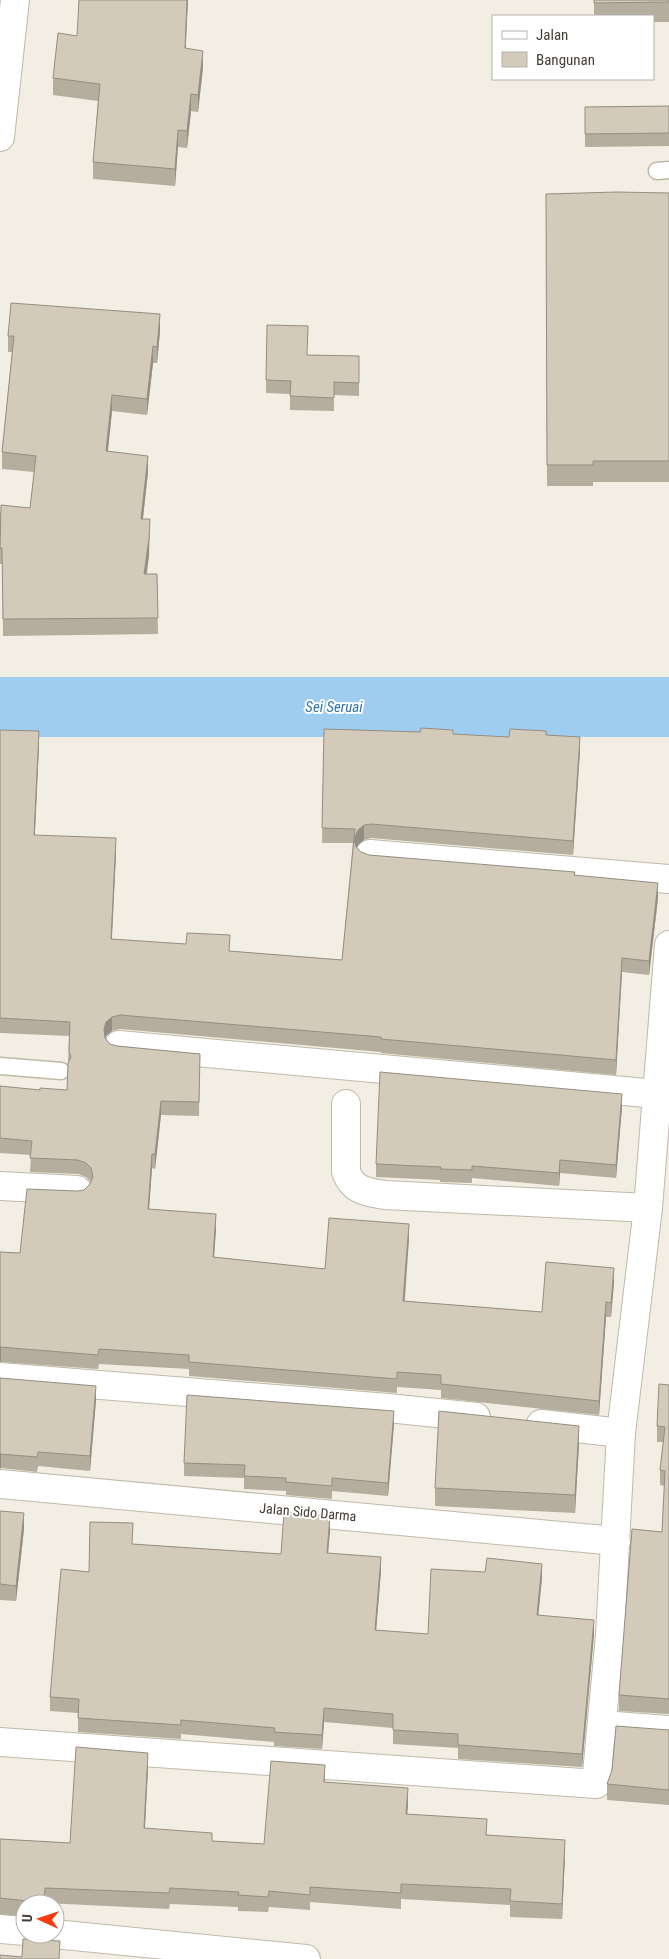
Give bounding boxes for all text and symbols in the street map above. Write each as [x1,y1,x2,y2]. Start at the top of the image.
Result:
legend [492,15,654,80]
text: Jalan [536,26,568,44]
text: Bangunan [536,51,595,69]
water label: Sei Seruai [305,698,363,716]
street label: Jalan Sido Darma [259,1500,357,1524]
north arrow [15,1894,65,1944]
text: U [19,1914,35,1923]

